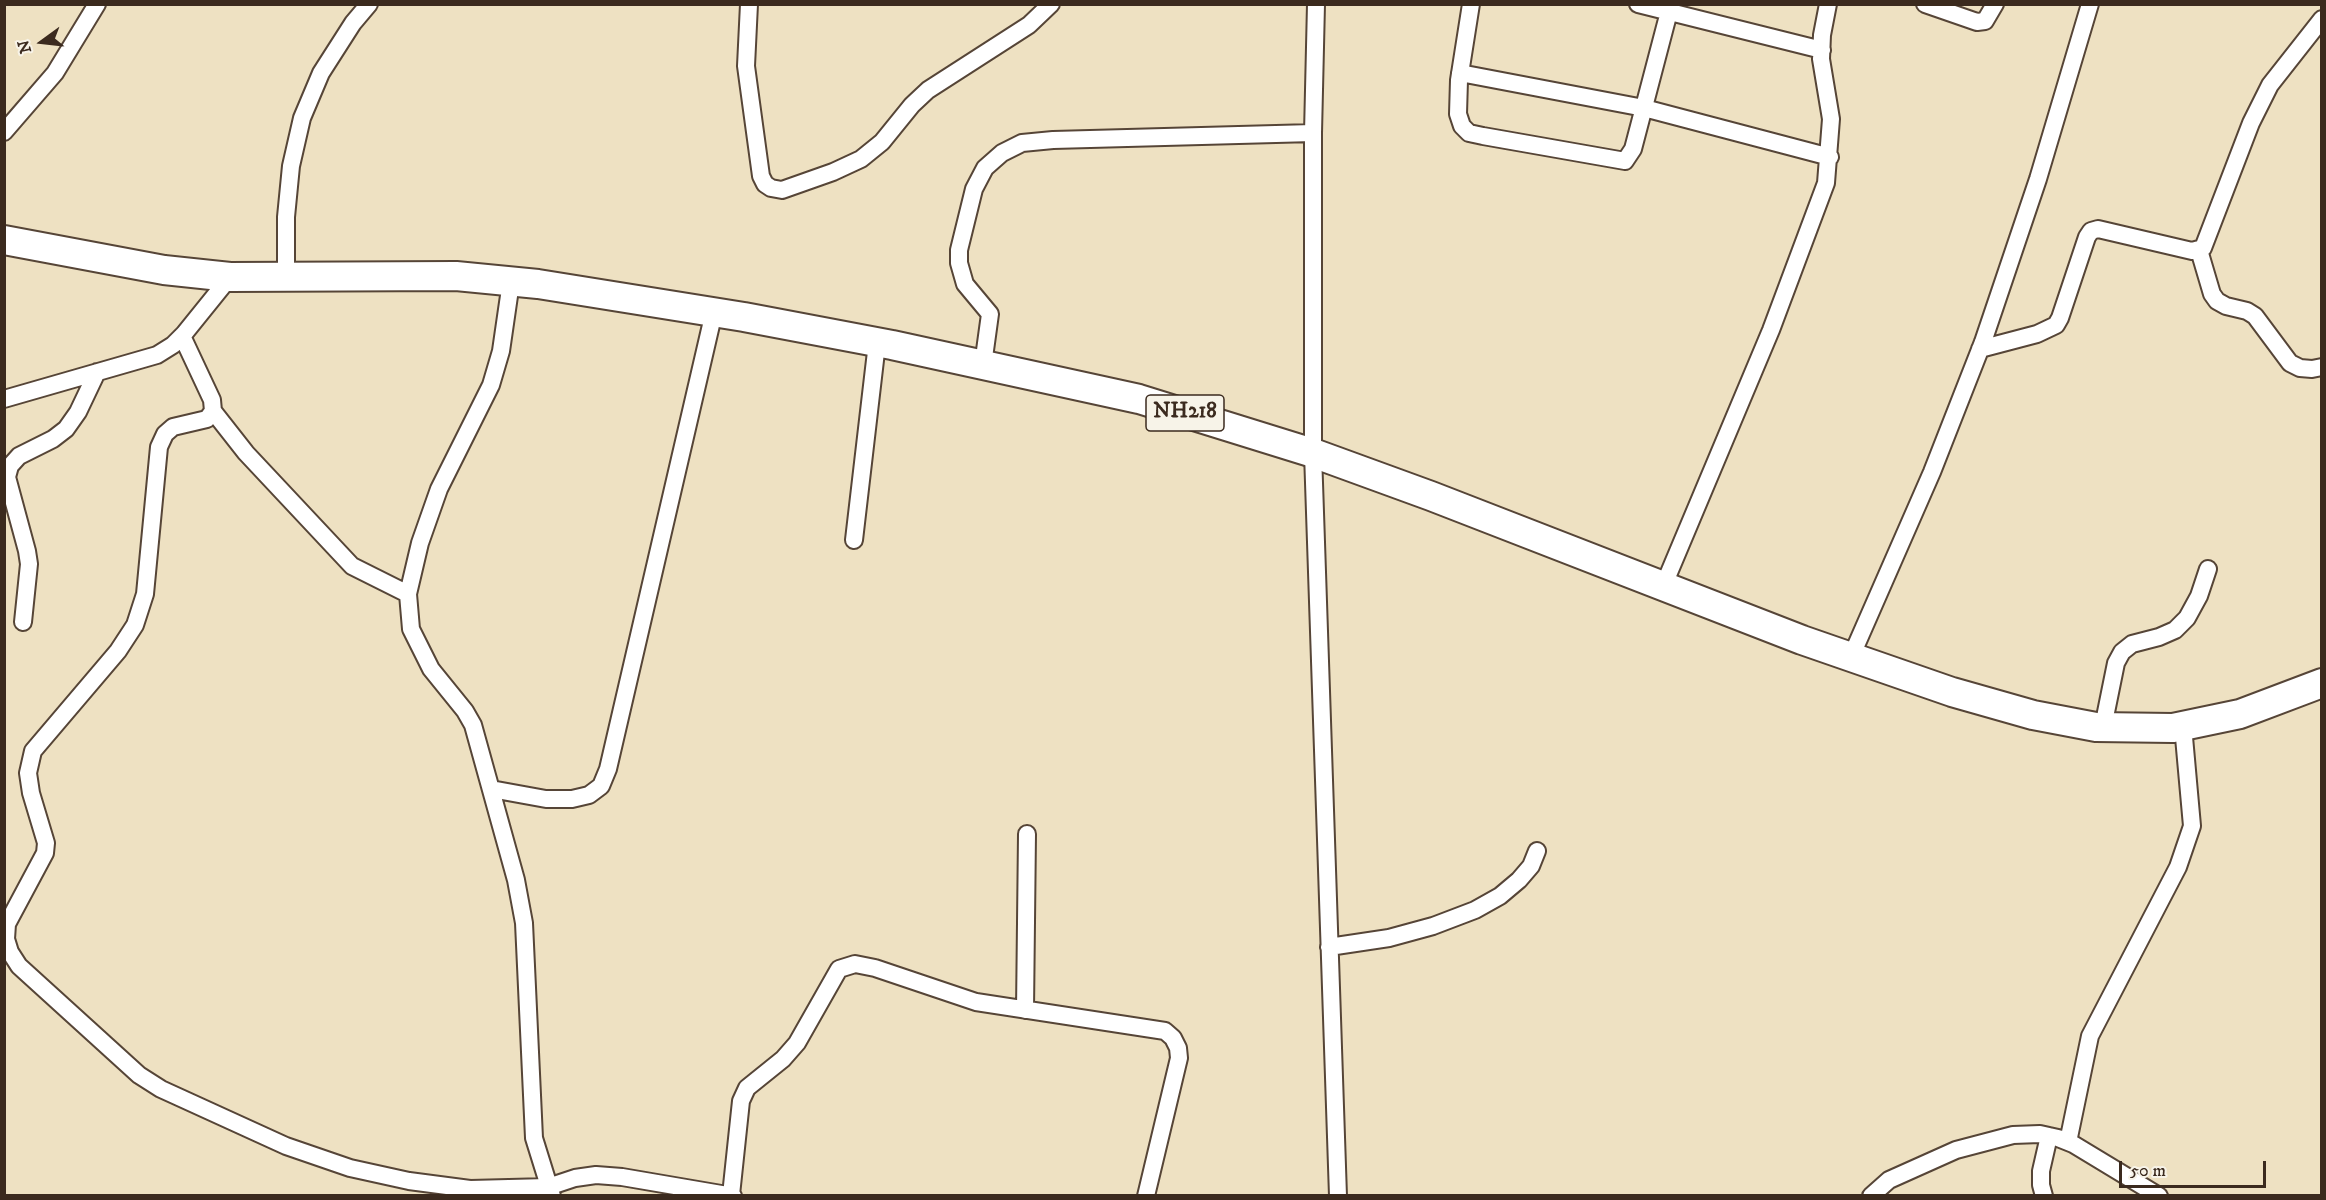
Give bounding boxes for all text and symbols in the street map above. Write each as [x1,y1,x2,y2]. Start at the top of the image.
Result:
north arrow [12,12,72,72]
text: N [13,38,36,56]
road number: NH218 [1146,395,1224,431]
scale bar [2122,1149,2269,1187]
text: 50 m [2130,1160,2166,1182]

